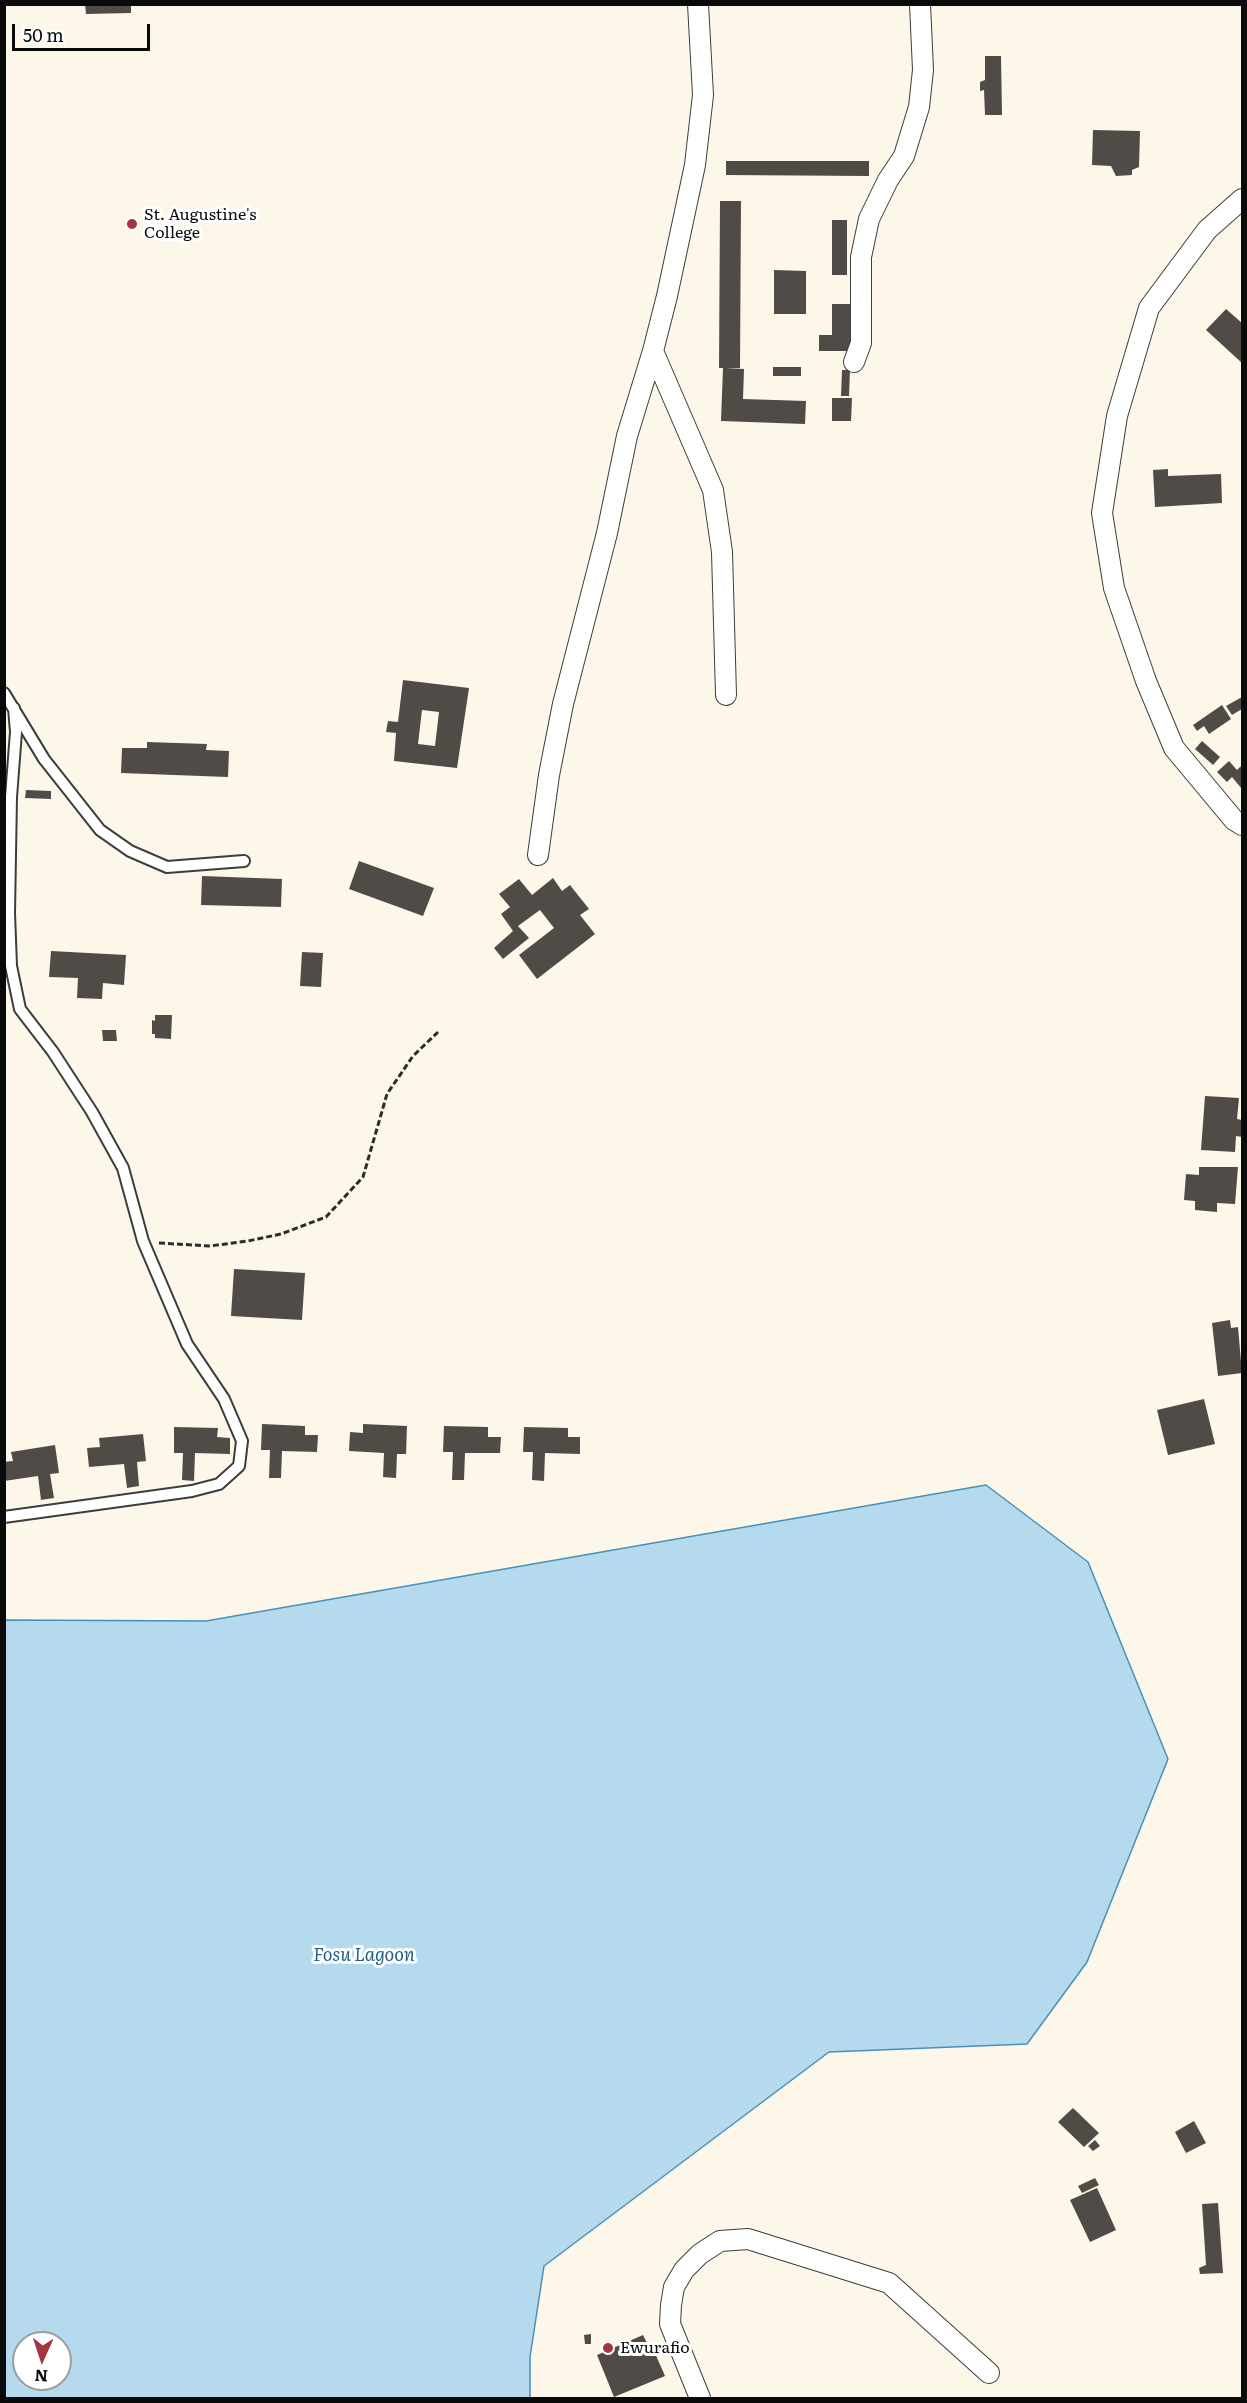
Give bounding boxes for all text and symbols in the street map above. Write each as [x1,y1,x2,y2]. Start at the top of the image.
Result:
scale bar [15,12,153,50]
text: 50 m [23,21,64,48]
place label: St. Augustine's College [144,205,256,243]
marker: St. Augustine's College [125,217,139,231]
water label: Fosu Lagoon [313,1945,415,1967]
north arrow [12,2331,72,2391]
place label: Ewurafio [620,2338,690,2358]
marker: Ewurafio [601,2341,615,2355]
text: N [34,2365,49,2389]

